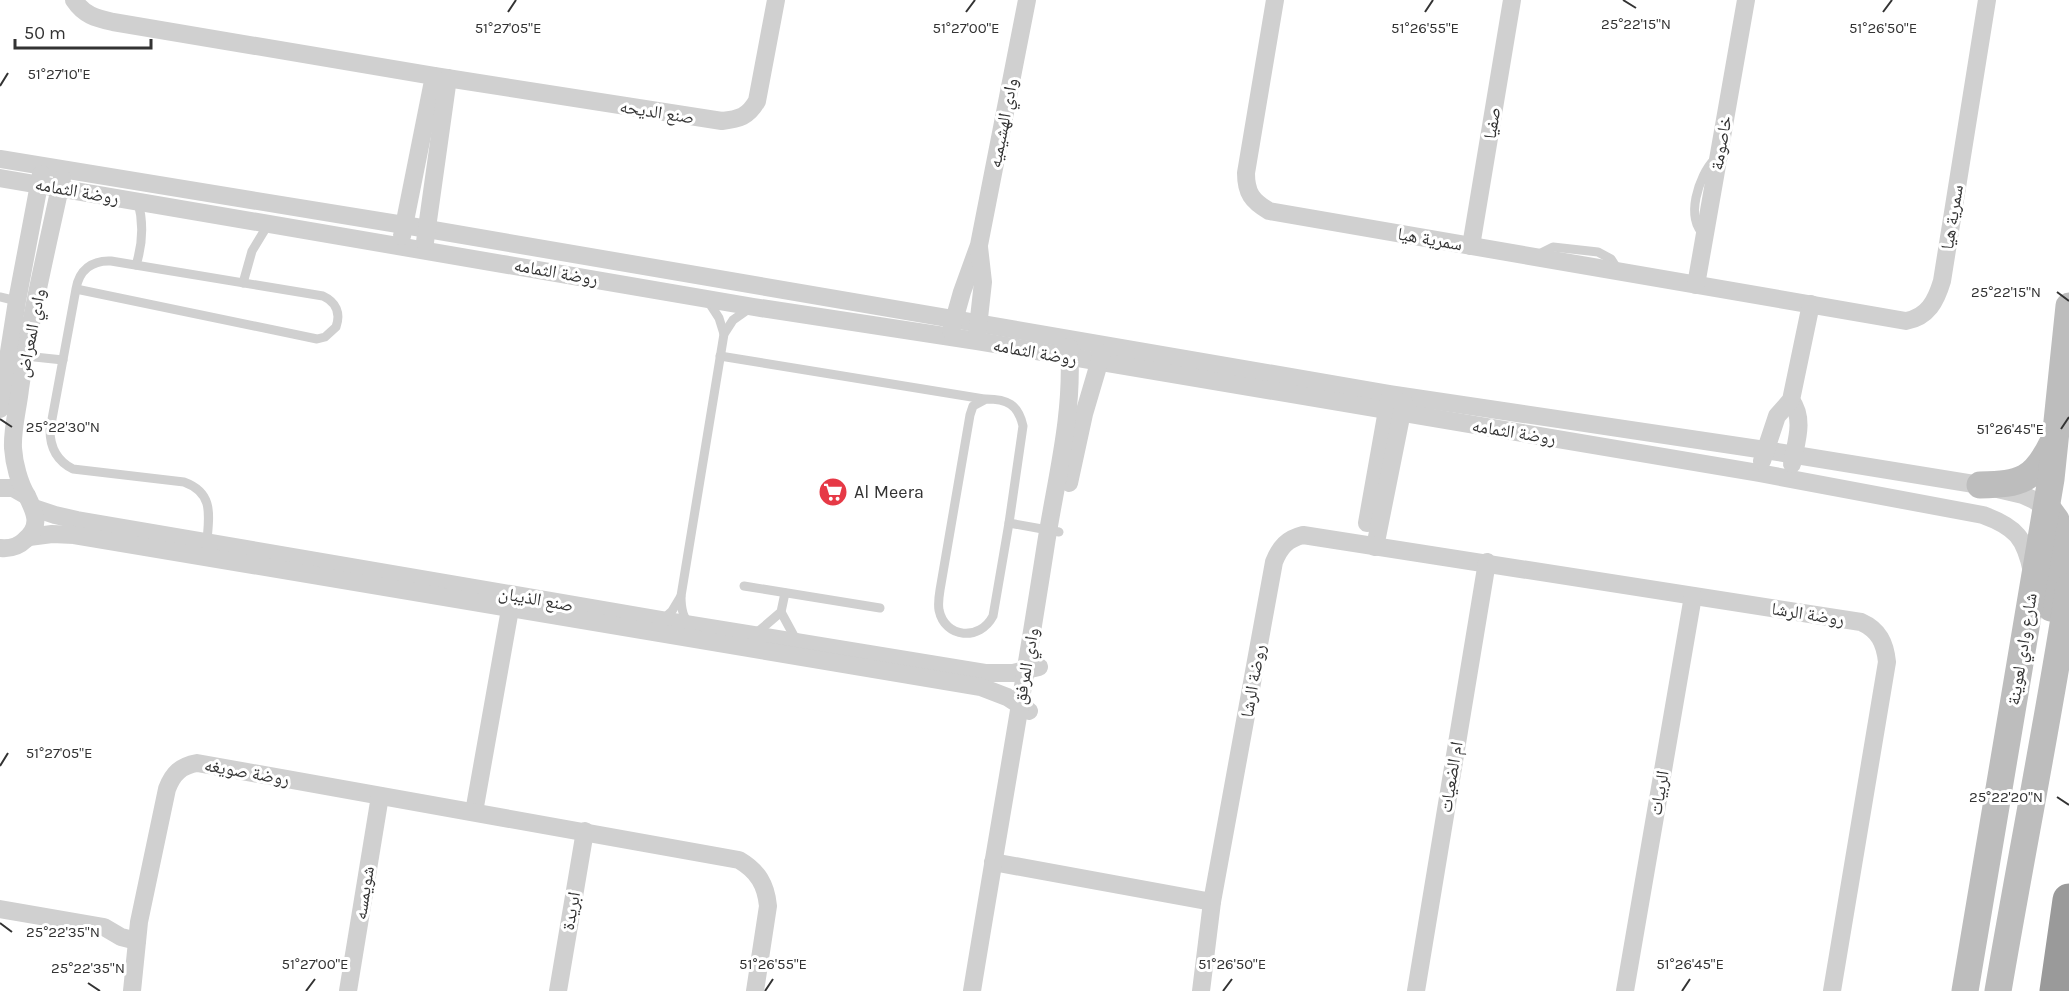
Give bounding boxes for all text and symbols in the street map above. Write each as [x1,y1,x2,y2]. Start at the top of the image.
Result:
scale bar [15,12,152,50]
text: 25°22'15"N [1601,15,1671,33]
text: 51°27'05"E [475,19,541,37]
text: 51°27'00"E [932,19,1000,37]
text: 51°26'55"E [1391,19,1459,37]
text: 51°26'50"E [1849,19,1917,37]
text: 50 m [24,22,66,44]
text: 51°27'10"E [27,65,91,83]
street label: وادي الهشيميه [984,76,1026,170]
street label: صنع الديحه [618,95,696,130]
street label: صفيا [1479,105,1505,141]
street label: خاصومة [1705,114,1737,172]
street label: روضة الثمامه [33,173,121,209]
street label: سمرية هيا [1936,183,1968,251]
street label: سمرية هيا [1396,222,1464,256]
street label: روضة الثمامه [512,254,600,290]
text: 25°22'15"N [1971,283,2041,301]
street label: وادي المعراض [12,287,54,380]
street label: روضة الثمامه [991,334,1079,370]
street label: روضة الثمامه [1470,414,1558,450]
text: 25°22'30"N [26,418,100,436]
text: 51°26'45"E [1976,420,2044,438]
supermarket icon: Al Meera [817,476,849,508]
place label: Al Meera [854,481,924,503]
street label: صنع الذيبان [497,582,575,617]
street label: شارع وادي لعوينة [2002,591,2045,707]
street label: روضة الرشا [1770,597,1846,631]
street label: وادي المرفق [1008,626,1047,707]
street label: روضة الرشا [1236,643,1270,719]
street label: ام الضعيات [1435,740,1468,814]
text: 51°27'05"E [26,744,92,762]
street label: روضة صويغه [203,754,291,790]
street label: الربيات [1644,769,1674,817]
text: 25°22'20"N [1969,788,2043,806]
street label: شويمسه [349,865,379,921]
street label: ابريدة [557,890,585,932]
text: 25°22'35"N [26,923,100,941]
text: 51°27'00"E [281,955,349,973]
text: 51°26'55"E [739,955,807,973]
text: 51°26'50"E [1198,955,1266,973]
text: 51°26'45"E [1656,955,1724,973]
text: 25°22'35"N [51,959,125,977]

